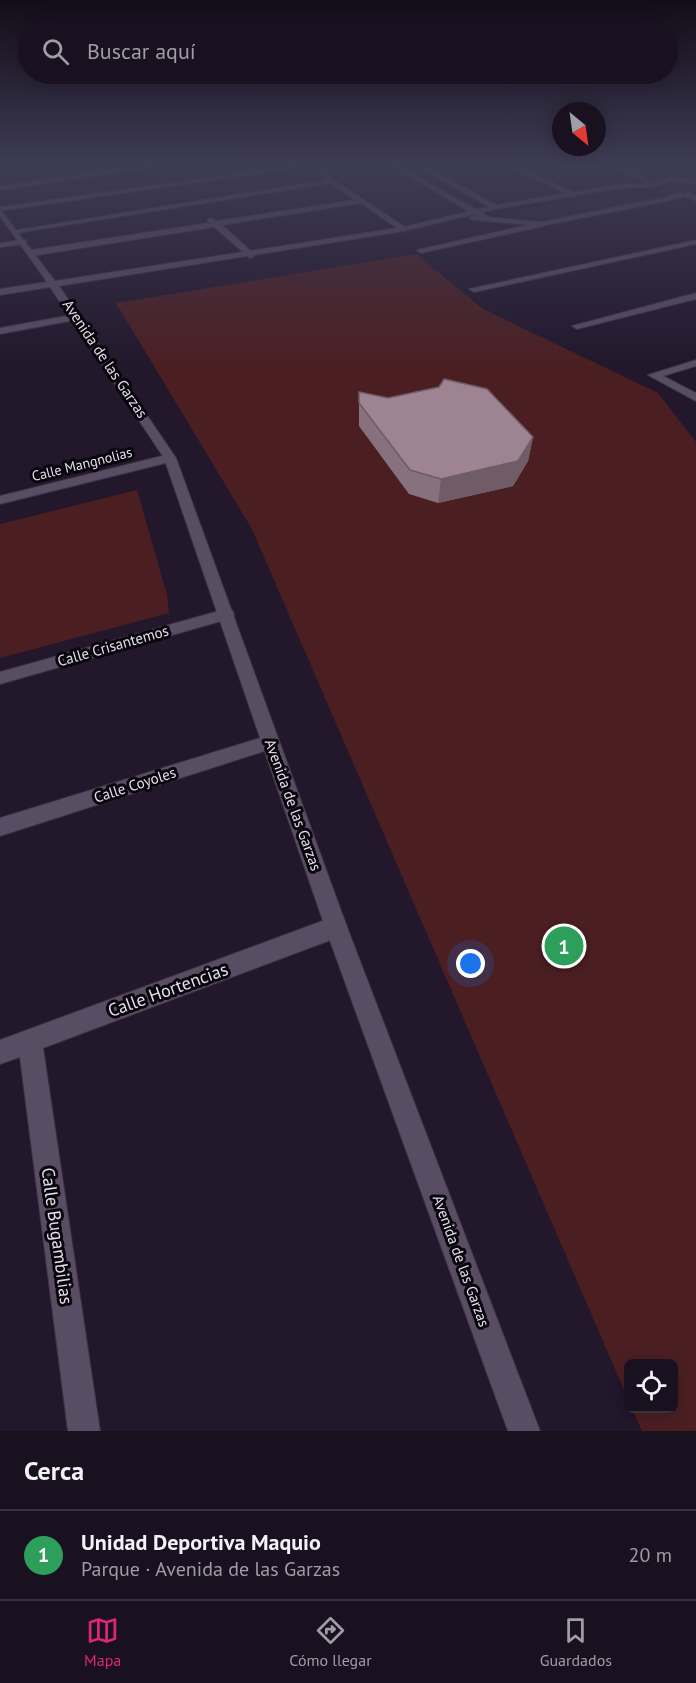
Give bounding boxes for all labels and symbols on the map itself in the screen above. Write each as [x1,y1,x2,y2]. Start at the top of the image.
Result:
north arrow [552,102,606,156]
street label: Avenida de las Garzas [59,296,152,422]
street label: Calle Mangnolias [30,443,134,485]
street label: Calle Crisantemos [55,621,171,670]
street label: Avenida de las Garzas [261,736,326,873]
street label: Calle Coyoles [91,762,178,807]
pin: 1 [544,924,584,968]
your location [456,949,485,978]
street label: Calle Hortencias [105,957,231,1022]
street label: Calle Bugambilias [37,1166,78,1306]
street label: Avenida de las Garzas [429,1192,494,1329]

